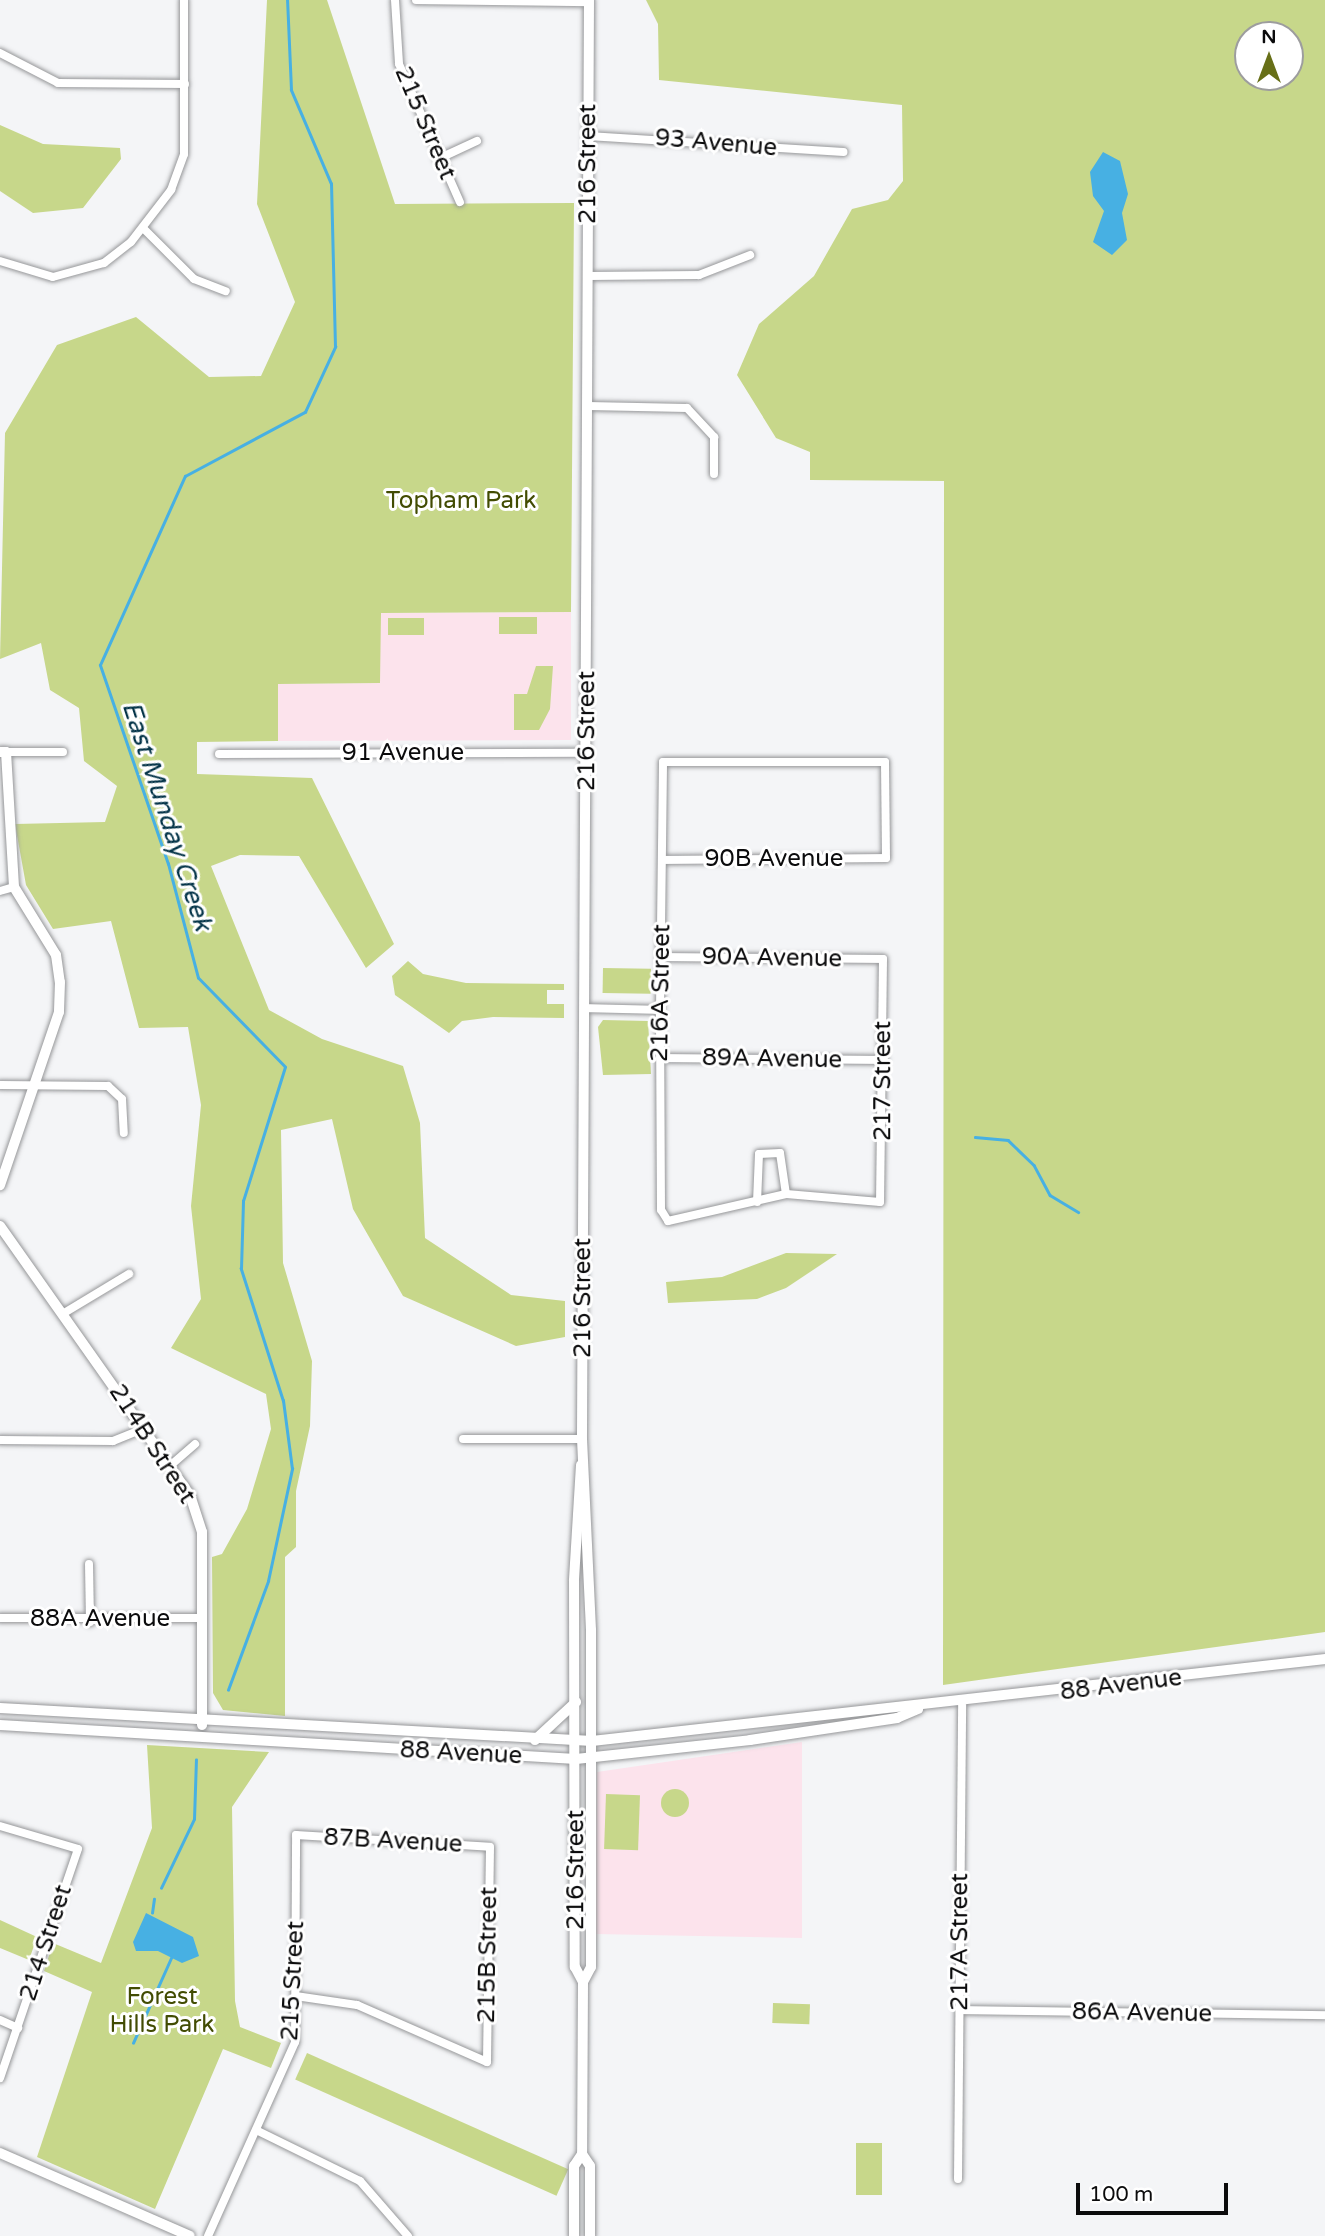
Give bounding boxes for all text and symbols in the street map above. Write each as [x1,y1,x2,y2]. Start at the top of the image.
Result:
north arrow [1234,21,1304,91]
text: N [1261,26,1277,48]
street label: 215 Street [388,62,462,184]
street label: 216 Street [574,104,602,224]
street label: 93 Avenue [654,123,778,163]
park label: Topham Park [386,487,536,515]
street label: 216 Street [573,671,601,791]
water label: East Munday Creek [115,697,219,935]
street label: 91 Avenue [342,739,464,767]
street label: 90B Avenue [705,845,843,873]
street label: 216A Street [645,924,677,1062]
street label: 90A Avenue [702,942,842,974]
street label: 217 Street [869,1021,897,1141]
street label: 89A Avenue [702,1043,842,1075]
street label: 216 Street [569,1238,597,1358]
street label: 214B Street [103,1379,201,1509]
street label: 88A Avenue [30,1605,170,1633]
street label: 88 Avenue [1059,1663,1183,1707]
street label: 88 Avenue [399,1735,523,1771]
street label: 216 Street [562,1810,590,1930]
street label: 87B Avenue [323,1823,463,1859]
street label: 217A Street [946,1873,974,2011]
street label: 214 Street [14,1881,78,2005]
street label: 215B Street [472,1886,504,2024]
street label: 215 Street [275,1920,311,2042]
park label: Forest Hills Park [110,1983,214,2039]
street label: 86A Avenue [1072,1997,1212,2029]
scale bar [1080,2170,1232,2214]
text: 100 m [1089,2182,1153,2207]

